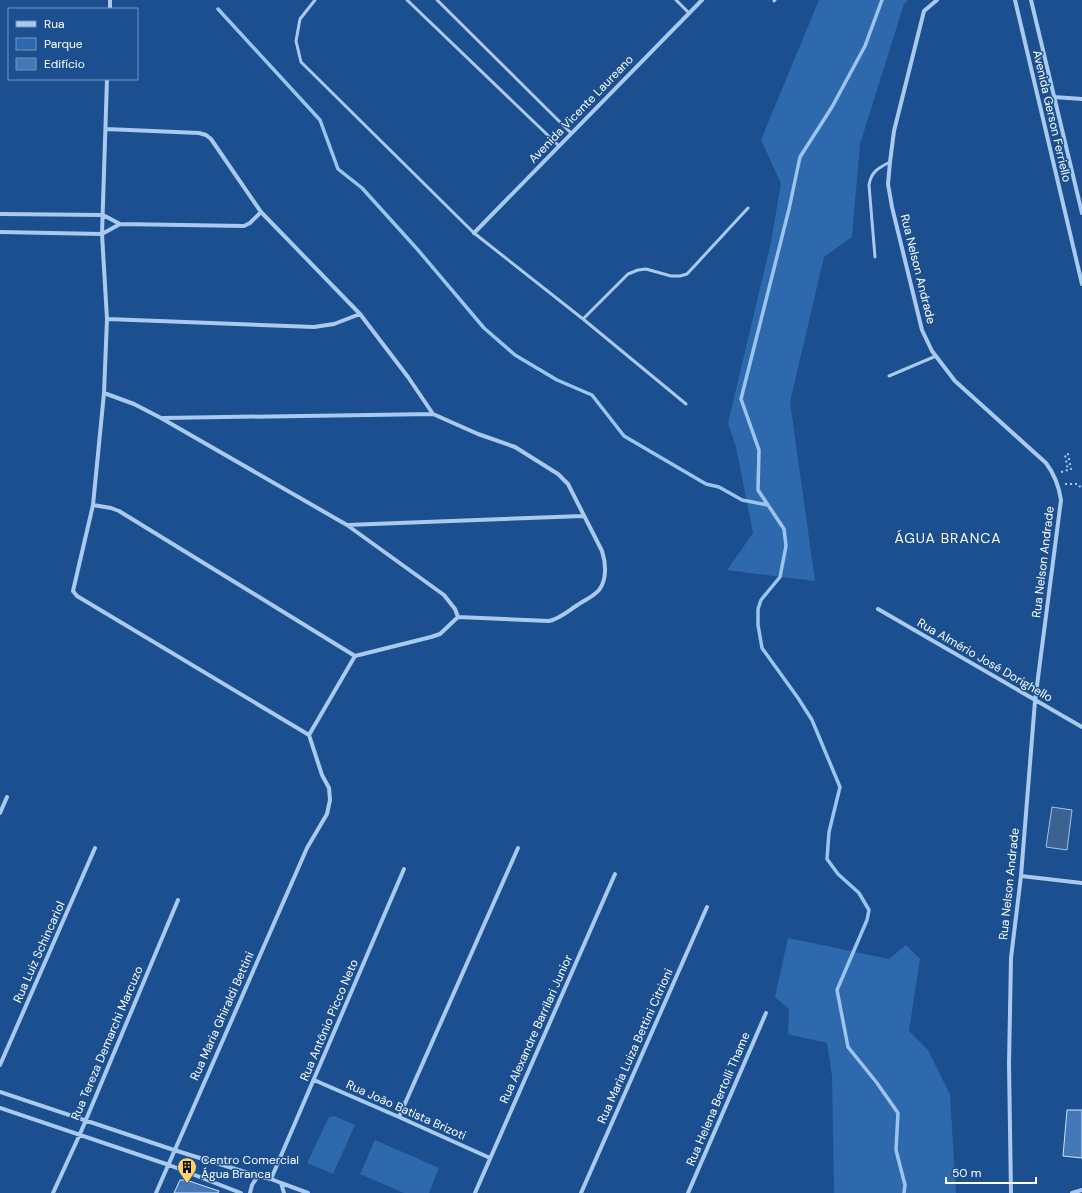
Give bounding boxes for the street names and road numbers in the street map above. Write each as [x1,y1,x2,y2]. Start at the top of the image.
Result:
street label: Avenida Gerson Ferriello [1029,49,1075,183]
street label: Avenida Vicente Laureano [525,51,637,167]
street label: Rua Nelson Andrade [897,213,939,326]
street label: Rua Nelson Andrade [1028,505,1058,619]
street label: Rua Almério José Dorighello [914,615,1056,705]
street label: Rua Nelson Andrade [995,827,1023,941]
street label: Rua Luiz Schincariol [9,899,69,1005]
street label: Rua Maria Ghiraldi Bettini [186,949,258,1083]
street label: Rua Alexandre Barrilari Junior [496,951,576,1106]
street label: Rua Antônio Picco Neto [296,957,362,1083]
street label: Rua Tereza Demarchi Marcuzo [67,963,147,1123]
street label: Rua Maria Luiza Bettini Citrioni [593,966,677,1126]
street label: Rua Helena Bertolli Thame [682,1029,754,1168]
street label: Rua João Batista Brizoti [344,1076,469,1144]

